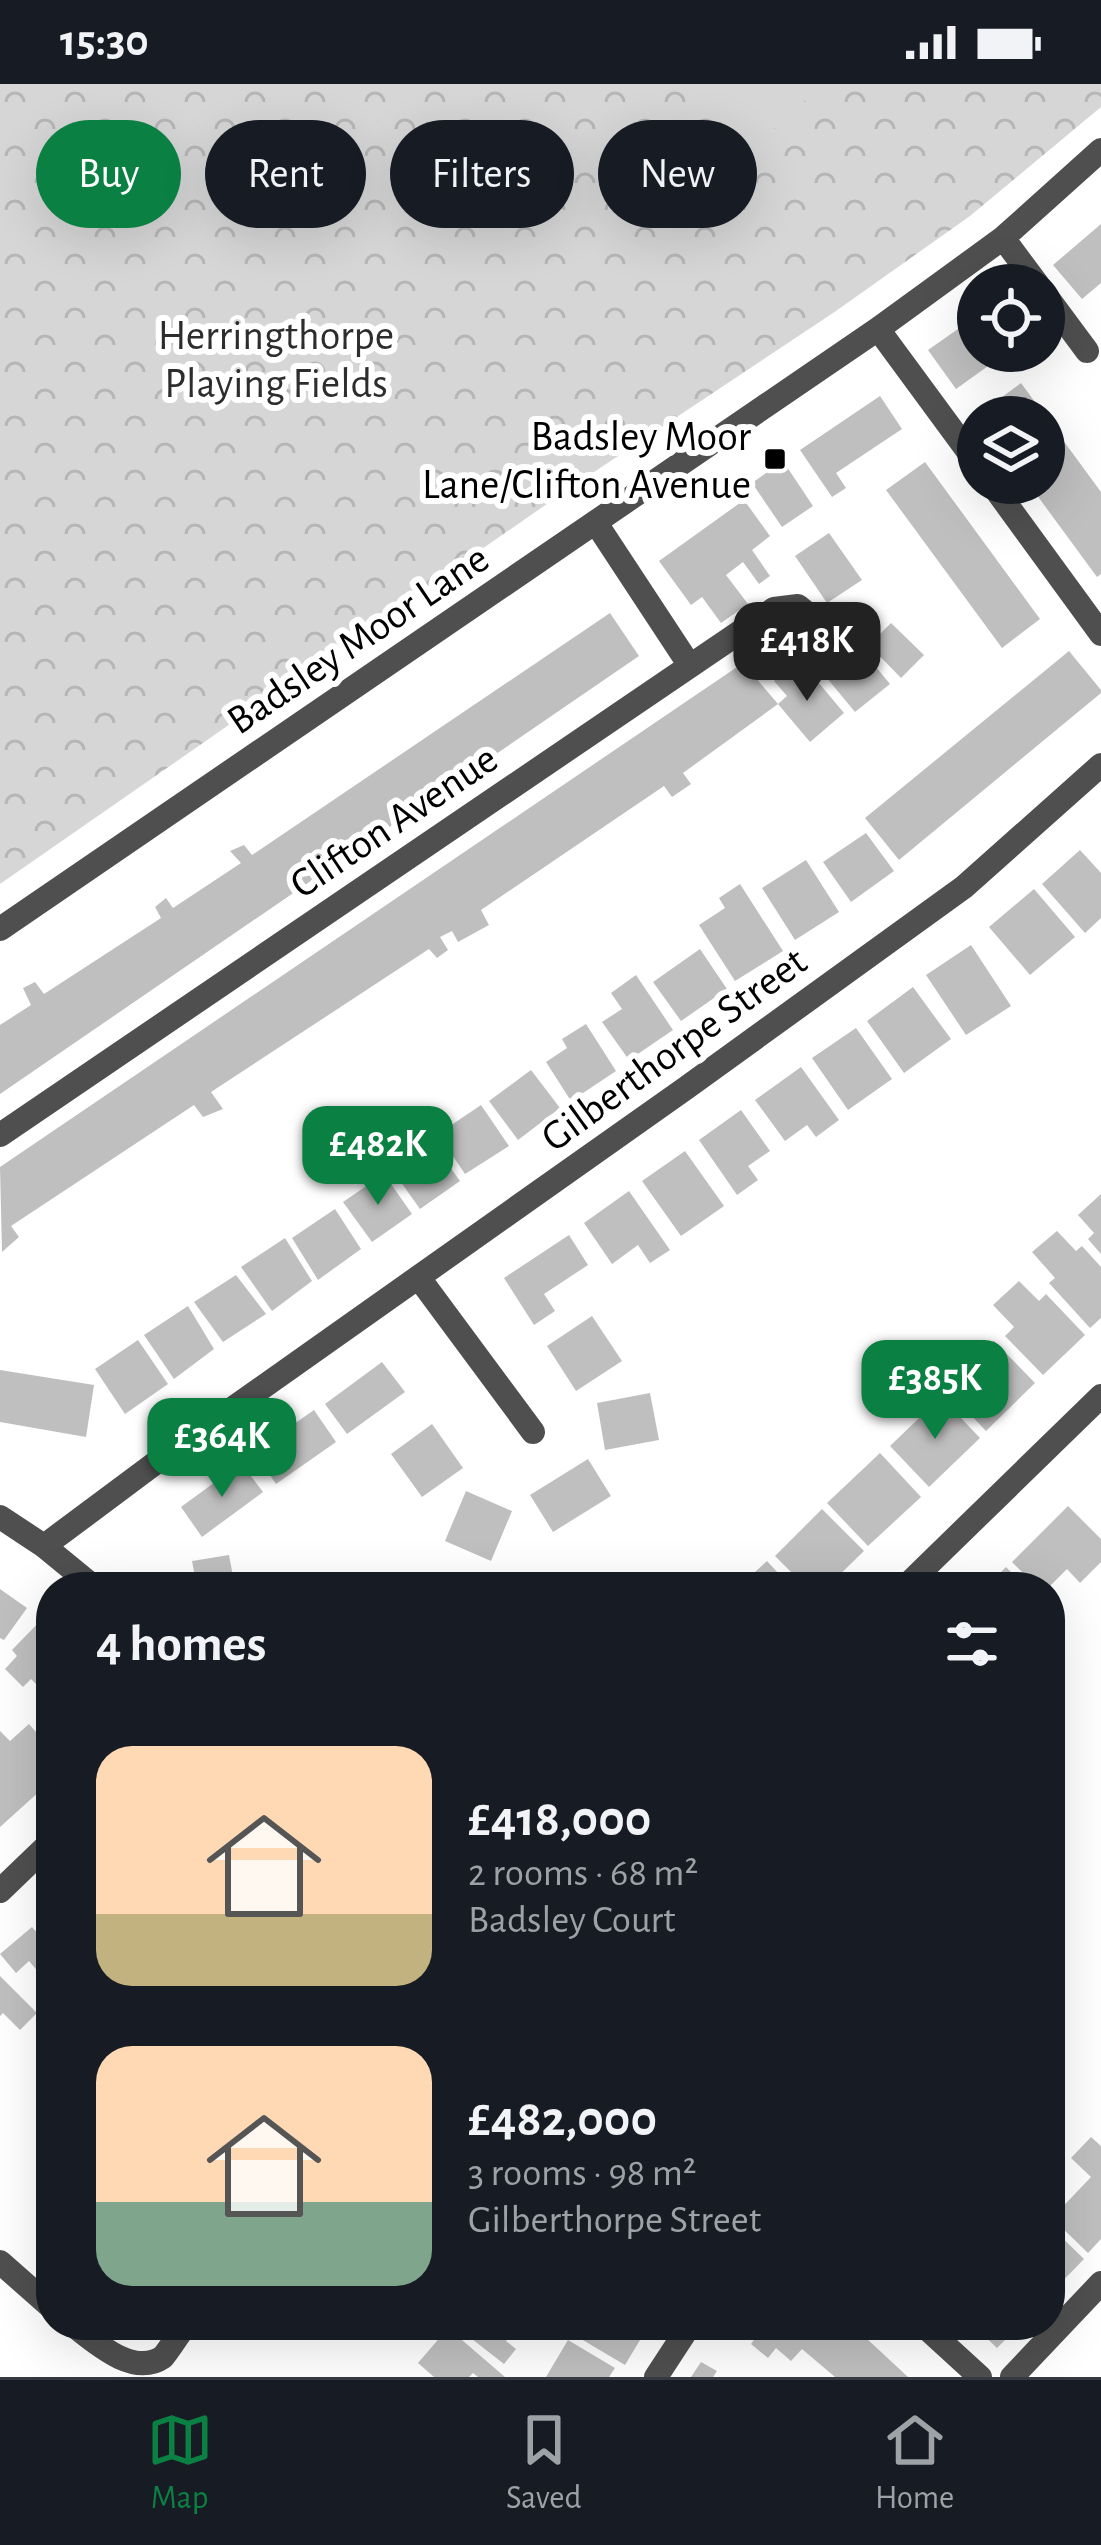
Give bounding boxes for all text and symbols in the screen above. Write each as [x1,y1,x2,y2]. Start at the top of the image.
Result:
text: 15:30 [60,19,149,64]
chip: Buy [36,120,181,228]
chip: Rent [205,120,366,228]
chip: Filters [390,120,574,228]
chip: New [598,120,757,228]
map controls [957,264,1065,504]
button: locate [957,264,1065,372]
park label: Herringthorpe Playing Fields [158,315,394,405]
button: layers [957,396,1065,504]
place label: Badsley Moor Lane/Clifton Avenue [422,416,751,506]
marker: Badsley Moor Lane/Clifton Avenue [762,446,788,472]
street label: Badsley Moor Lane [220,537,496,742]
pin: £418K [723,602,891,704]
text: £418K [760,621,854,660]
street label: Clifton Avenue [283,737,505,906]
street label: Gilberthorpe Street [534,940,814,1159]
pin: £482K [294,1106,462,1208]
text: £482K [329,1125,427,1164]
pin: £385K [851,1340,1019,1442]
text: £385K [888,1359,982,1398]
pin: £364K [138,1398,306,1500]
text: £364K [174,1417,270,1456]
icon: filters [939,1611,1005,1677]
text: 4 homes [96,1619,266,1670]
icon: home [192,1794,336,1938]
text: £418,000 [468,1794,651,1845]
text: 2 rooms · 68 m² [468,1854,698,1893]
text: Badsley Court [468,1901,675,1940]
icon: home [192,2094,336,2238]
text: £482,000 [468,2094,657,2145]
text: 3 rooms · 98 m² [468,2154,696,2193]
text: Gilberthorpe Street [468,2201,761,2240]
tab: Map [147,2407,213,2519]
tab: Saved [506,2407,582,2519]
tab: Home [875,2407,954,2519]

